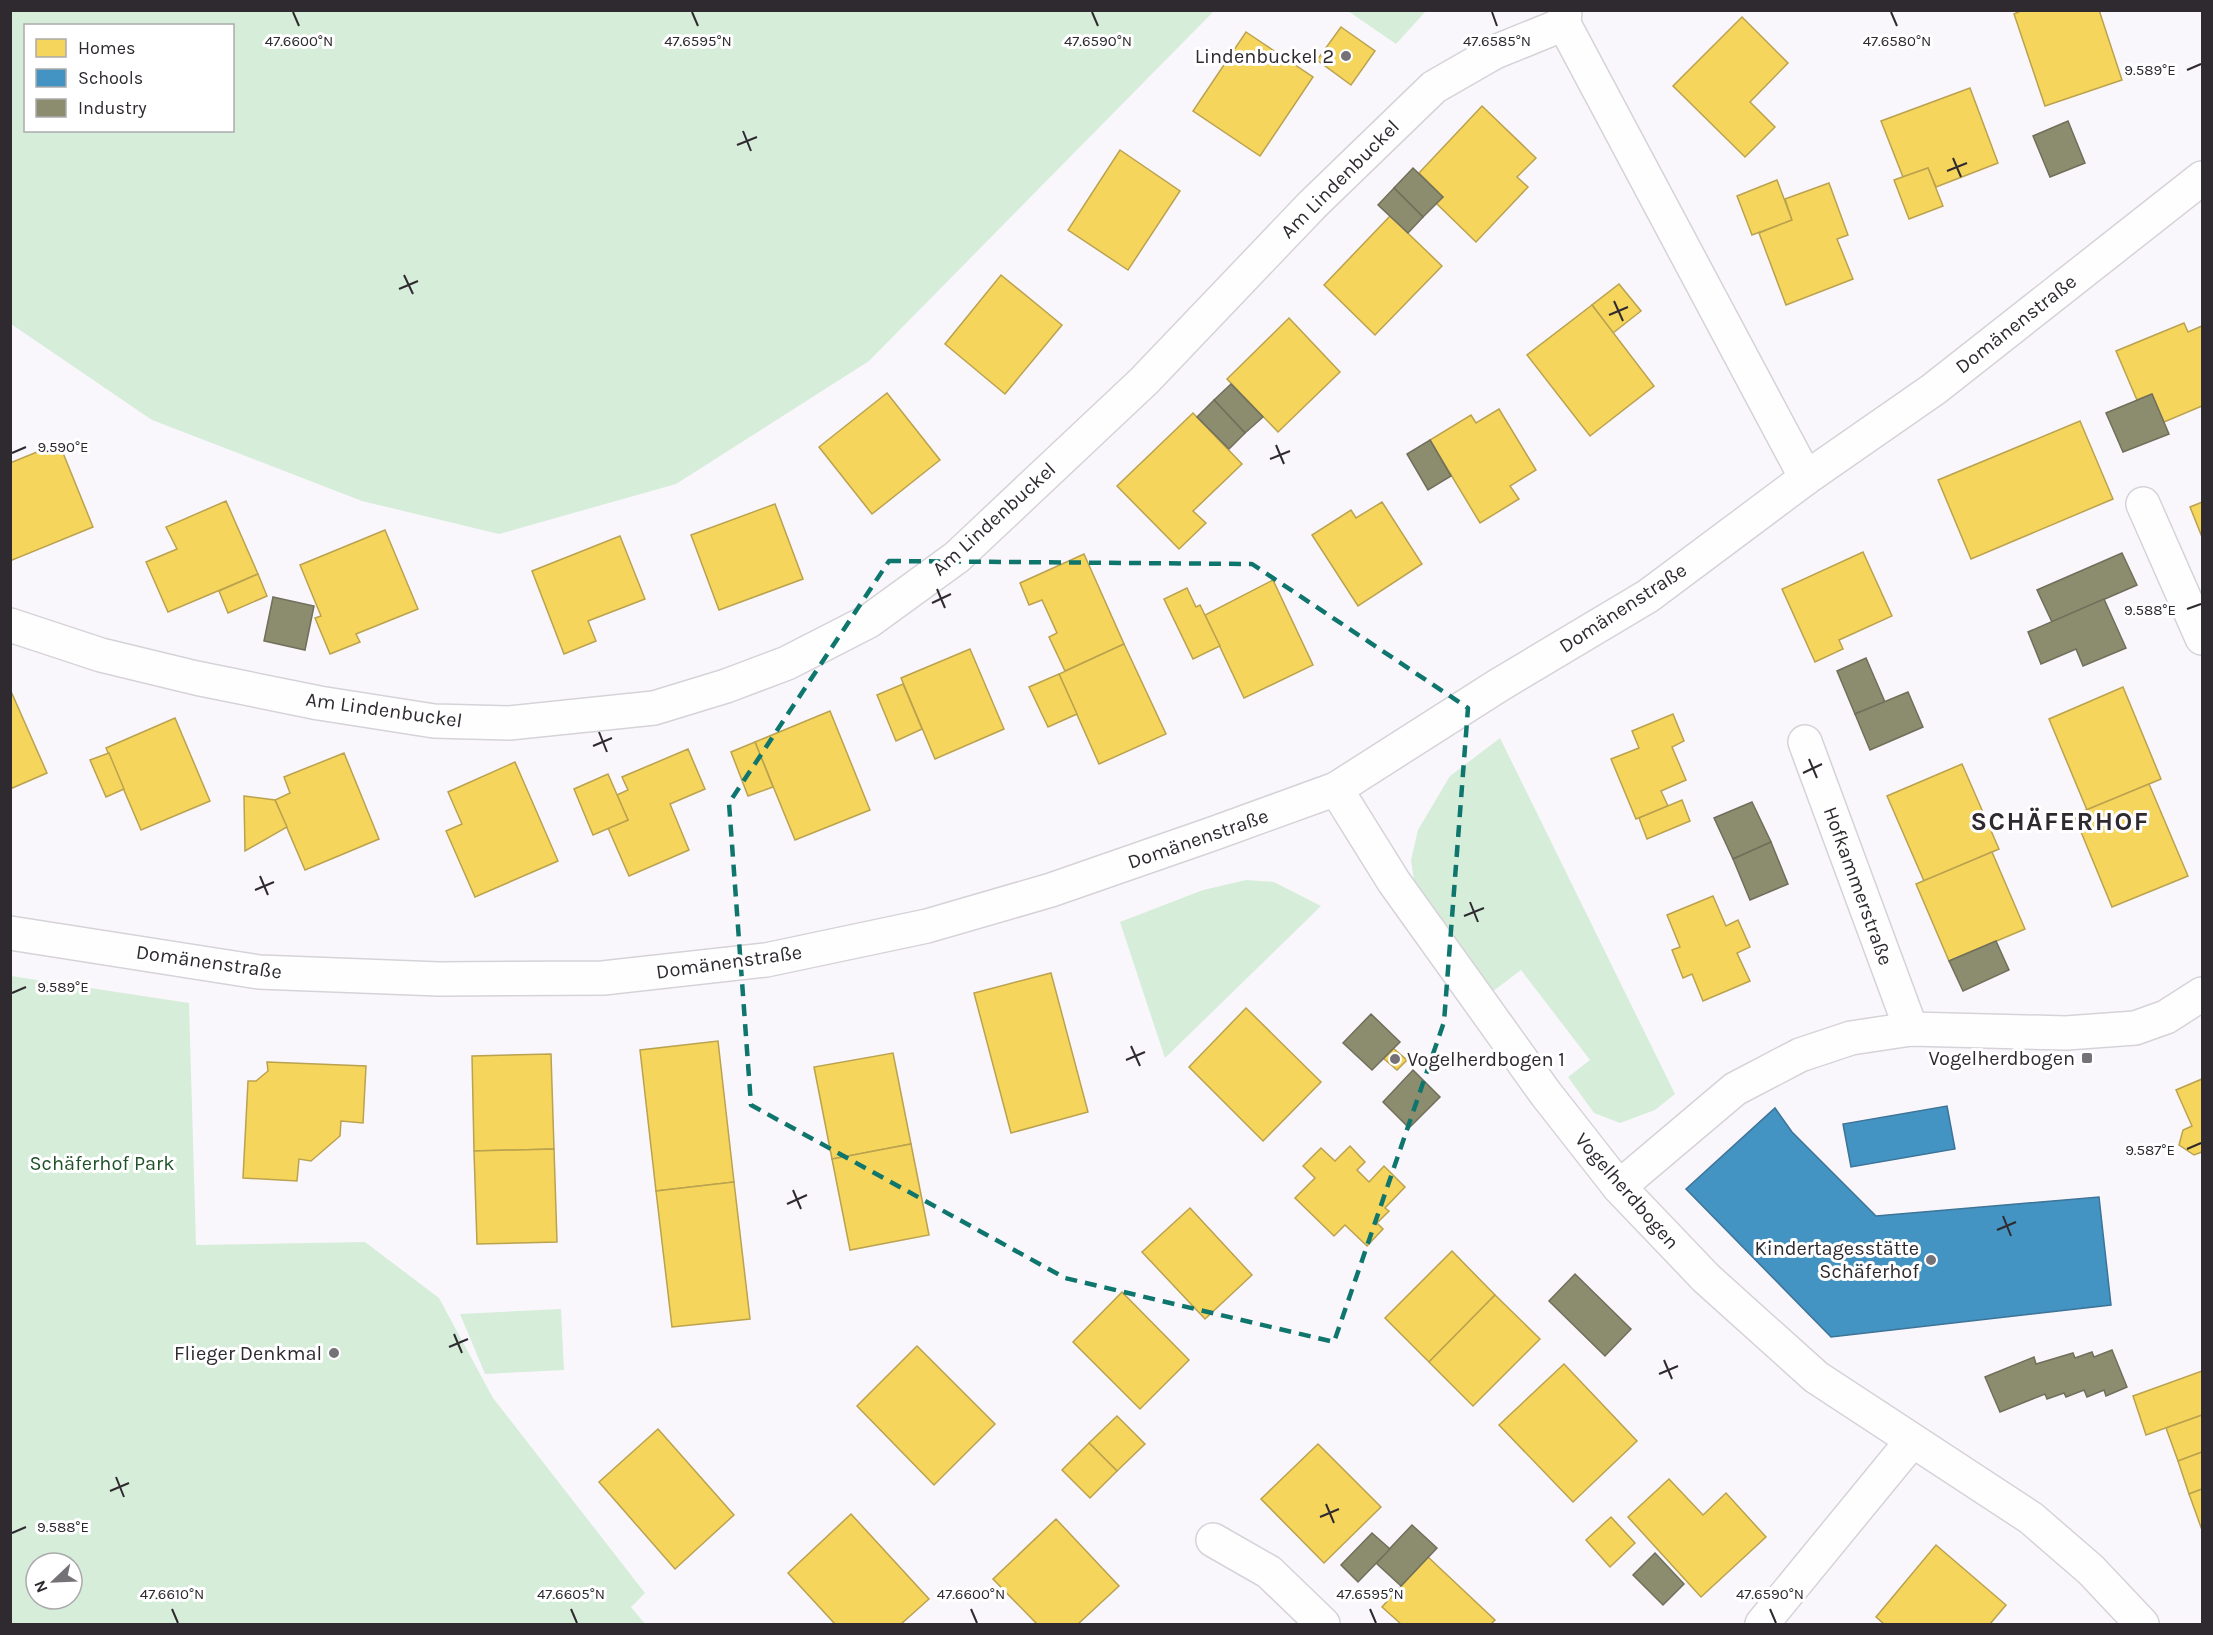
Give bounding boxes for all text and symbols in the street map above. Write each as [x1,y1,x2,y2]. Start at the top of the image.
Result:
legend [24,24,234,132]
text: 47.6600°N [265,32,333,50]
text: 47.6595°N [664,32,732,50]
text: 47.6590°N [1064,32,1132,50]
text: 47.6585°N [1463,32,1531,50]
text: 47.6580°N [1863,32,1931,50]
text: Homes [78,37,135,59]
place label: Lindenbuckel 2 [1195,45,1334,68]
marker: Lindenbuckel 2 [1339,49,1353,63]
text: 9.589°E [2124,61,2176,79]
text: Schools [78,67,143,89]
text: Industry [78,97,147,119]
street label: Am Lindenbuckel [1276,115,1404,243]
street label: Domänenstraße [1951,270,2081,378]
text: 9.590°E [38,438,89,456]
street label: Am Lindenbuckel [928,458,1060,580]
street label: Domänenstraße [1555,558,1691,658]
text: 9.588°E [2124,601,2176,619]
street label: Am Lindenbuckel [304,688,464,732]
street label: Domänenstraße [1125,804,1271,874]
street label: Hofkammerstraße [1819,804,1897,968]
district label: SCHÄFERHOF [1970,806,2150,837]
street label: Domänenstraße [135,940,283,984]
street label: Domänenstraße [655,940,803,984]
text: 9.589°E [37,978,89,996]
place label: Vogelherdbogen [1928,1047,2075,1070]
place label: Vogelherdbogen 1 [1407,1048,1565,1071]
marker: Vogelherdbogen [2080,1051,2094,1065]
marker: Vogelherdbogen 1 [1388,1052,1402,1066]
street label: Vogelherdbogen [1570,1128,1684,1254]
text: 9.587°E [2125,1141,2175,1159]
park label: Schäferhof Park [29,1152,175,1175]
place label: Kindertagesstätte Schäferhof [1755,1237,1919,1283]
marker: Kindertagesstätte Schäferhof [1924,1253,1938,1267]
place label: Flieger Denkmal [174,1342,322,1365]
marker: Flieger Denkmal [327,1346,341,1360]
text: 9.588°E [37,1518,89,1536]
north arrow [24,1551,84,1611]
text: N [30,1578,52,1596]
text: 47.6610°N [140,1585,204,1603]
text: 47.6605°N [537,1585,605,1603]
text: 47.6600°N [937,1585,1005,1603]
text: 47.6595°N [1336,1585,1404,1603]
text: 47.6590°N [1736,1585,1804,1603]

